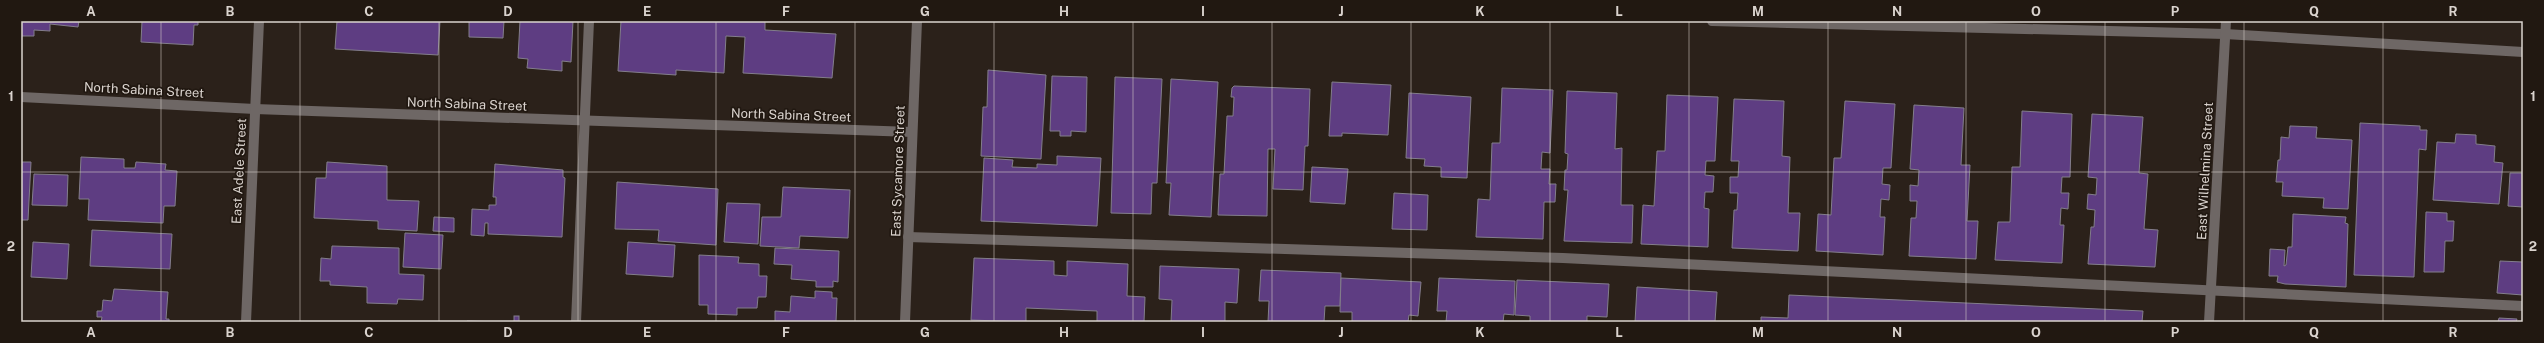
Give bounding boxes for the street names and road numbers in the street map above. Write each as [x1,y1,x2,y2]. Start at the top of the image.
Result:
street label: North Sabina Street [83,79,205,101]
street label: North Sabina Street [407,94,527,114]
street label: East Wilhelmina Street [2194,102,2216,240]
street label: North Sabina Street [731,105,851,125]
street label: East Sycamore Street [888,105,908,237]
street label: East Adele Street [229,118,249,224]

